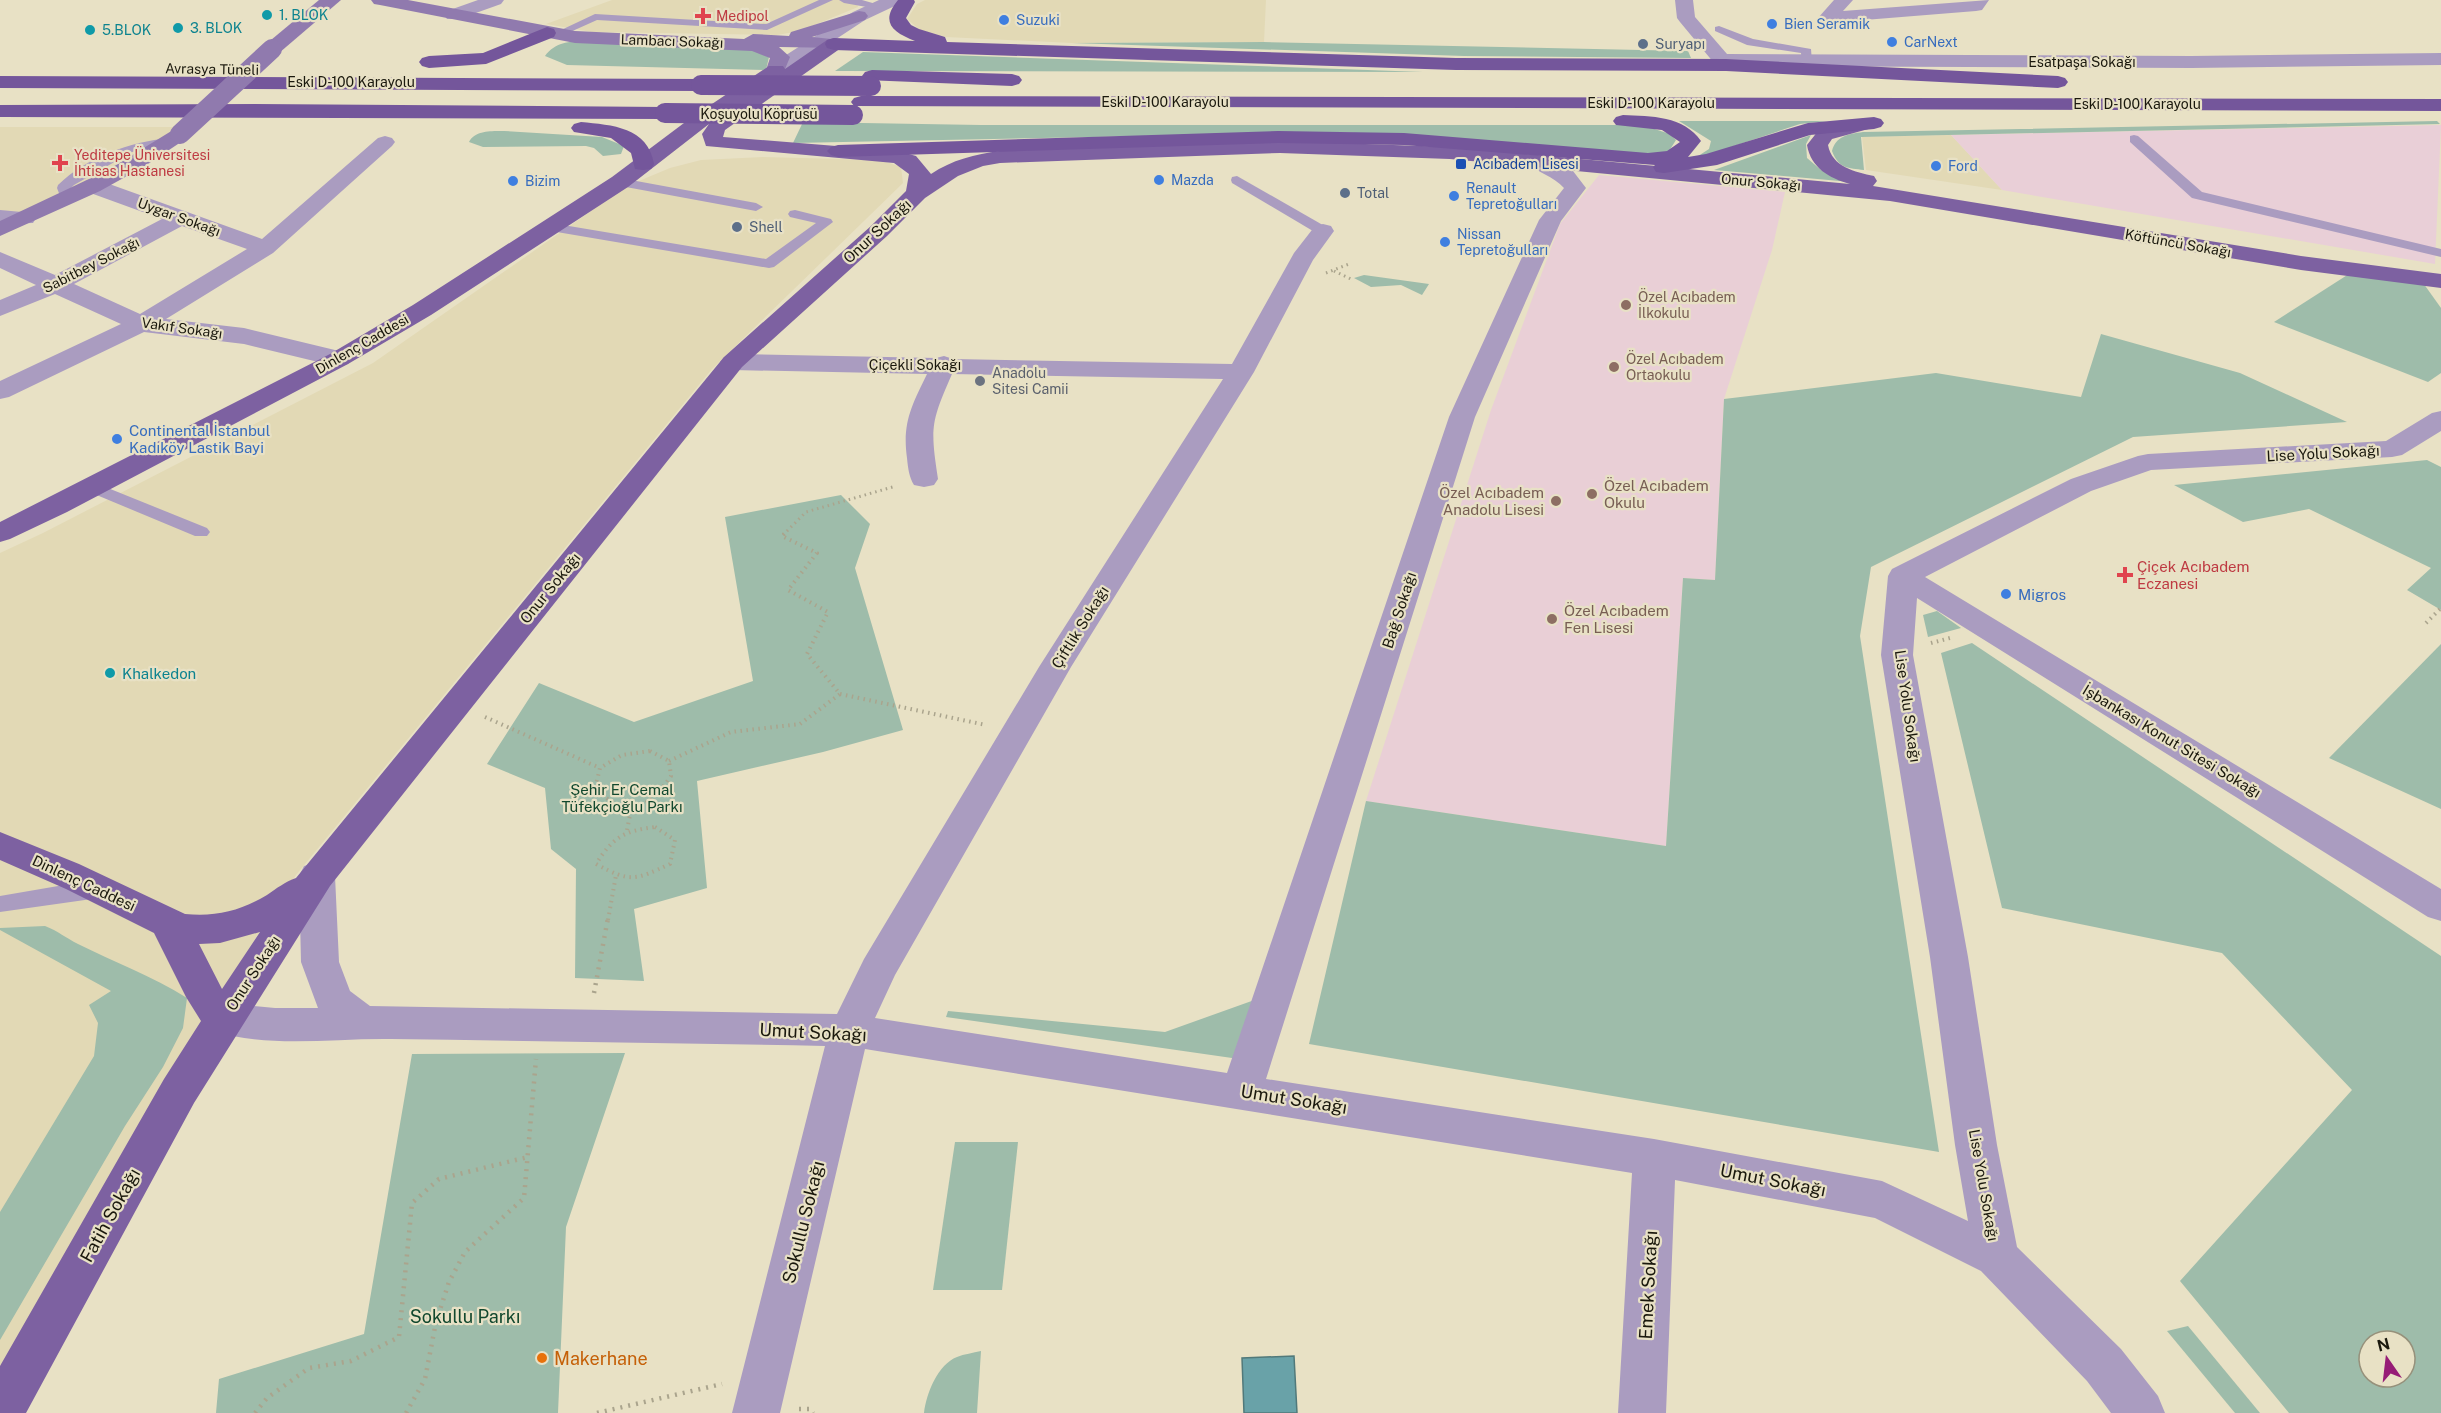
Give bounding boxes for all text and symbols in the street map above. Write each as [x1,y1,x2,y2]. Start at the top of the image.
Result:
place label: 1. BLOK [279,7,329,23]
marker: Medipol [694,7,712,25]
marker: 1. BLOK [260,8,274,22]
place label: Medipol [716,8,769,24]
place label: Suzuki [1016,12,1060,28]
marker: Suzuki [997,13,1011,27]
place label: Bien Seramik [1784,16,1870,32]
marker: Bien Seramik [1765,17,1779,31]
place label: 3. BLOK [190,20,243,36]
marker: 3. BLOK [171,21,185,35]
place label: 5.BLOK [102,22,152,38]
marker: 5.BLOK [83,23,97,37]
street label: Lambacı Sokağı [620,31,724,51]
place label: CarNext [1904,34,1958,50]
marker: CarNext [1885,35,1899,49]
place label: Suryapı [1655,36,1705,52]
marker: Suryapı [1636,37,1650,51]
street label: Esatpaşa Sokağı [2028,54,2136,70]
street label: Avrasya Tüneli [165,60,259,78]
street label: Eski D-100 Karayolu [287,74,415,90]
street label: Eski D-100 Karayolu [1101,94,1229,110]
street label: Eski D-100 Karayolu [1587,95,1715,111]
street label: Eski D-100 Karayolu [2073,96,2201,112]
street label: Koşuyolu Köprüsü [700,106,818,122]
place label: Yeditepe Üniversitesi İhtisas Hastanesi [74,145,210,179]
marker: Yeditepe Üniversitesi İhtisas Hastanesi [51,154,69,172]
place label: Acıbadem Lisesi [1473,156,1579,172]
marker: Acıbadem Lisesi [1454,157,1468,171]
place label: Ford [1948,158,1978,174]
marker: Ford [1929,159,1943,173]
street label: Onur Sokağı [1720,171,1802,193]
place label: Mazda [1171,172,1214,188]
place label: Bizim [525,173,560,189]
marker: Mazda [1152,173,1166,187]
marker: Bizim [506,174,520,188]
place label: Renault Tepretoğulları [1466,180,1557,212]
place label: Total [1357,185,1389,201]
marker: Total [1338,186,1352,200]
marker: Renault Tepretoğulları [1447,189,1461,203]
street label: Uygar Sokağı [135,195,223,239]
street label: Onur Sokağı [840,195,914,267]
place label: Shell [749,219,783,235]
marker: Shell [730,220,744,234]
place label: Nissan Tepretoğulları [1457,226,1548,258]
street label: Köftüncü Sokağı [2124,226,2232,260]
street label: Sabitbey Sokağı [40,234,142,296]
marker: Nissan Tepretoğulları [1438,235,1452,249]
place label: Özel Acıbadem İlkokulu [1638,287,1736,321]
marker: Özel Acıbadem İlkokulu [1619,298,1633,312]
street label: Dinlenç Caddesi [313,311,411,377]
street label: Vakıf Sokağı [141,314,223,342]
place label: Özel Acıbadem Ortaokulu [1626,349,1724,383]
street label: Çiçekli Sokağı [869,357,961,373]
marker: Özel Acıbadem Ortaokulu [1607,360,1621,374]
place label: Anadolu Sitesi Camii [992,365,1068,397]
marker: Anadolu Sitesi Camii [973,374,987,388]
place label: Continental İstanbul Kadıköy Lastik Bayi [129,421,270,456]
marker: Continental İstanbul Kadıköy Lastik Bayi [110,432,124,446]
street label: Lise Yolu Sokağı [2266,442,2380,464]
place label: Özel Acıbadem Okulu [1604,476,1709,511]
place label: Özel Acıbadem Anadolu Lisesi [1439,483,1544,518]
marker: Özel Acıbadem Okulu [1585,487,1599,501]
marker: Özel Acıbadem Anadolu Lisesi [1549,494,1563,508]
street label: Onur Sokağı [516,549,584,627]
place label: Çiçek Acıbadem Eczanesi [2137,558,2250,592]
marker: Çiçek Acıbadem Eczanesi [2118,568,2132,582]
street label: Bağ Sokağı [1379,570,1419,650]
street label: Çiftlik Sokağı [1048,583,1112,671]
place label: Migros [2018,586,2066,603]
marker: Migros [1999,587,2013,601]
place label: Özel Acıbadem Fen Lisesi [1564,601,1669,636]
marker: Özel Acıbadem Fen Lisesi [1545,612,1559,626]
street label: Lise Yolu Sokağı [1892,649,1924,763]
place label: Khalkedon [122,665,196,682]
marker: Khalkedon [103,666,117,680]
street label: İşbankası Konut Sitesi Sokağı [2080,680,2265,801]
park label: Şehir Er Cemal Tüfekçioğlu Parkı [561,781,683,815]
street label: Dinlenç Caddesi [30,852,138,914]
street label: Onur Sokağı [222,932,284,1014]
street label: Umut Sokağı [759,1019,867,1045]
street label: Umut Sokağı [1239,1080,1349,1118]
street label: Lise Yolu Sokağı [1966,1128,2002,1242]
street label: Sokullu Sokağı [778,1159,828,1285]
street label: Umut Sokağı [1718,1159,1828,1201]
street label: Fatih Sokağı [76,1164,144,1266]
street label: Emek Sokağı [1635,1230,1661,1340]
park label: Sokullu Parkı [410,1306,520,1327]
north arrow [2357,1329,2417,1389]
text: N [2375,1334,2392,1356]
place label: Makerhane [554,1348,648,1369]
marker: Makerhane [535,1351,549,1365]

